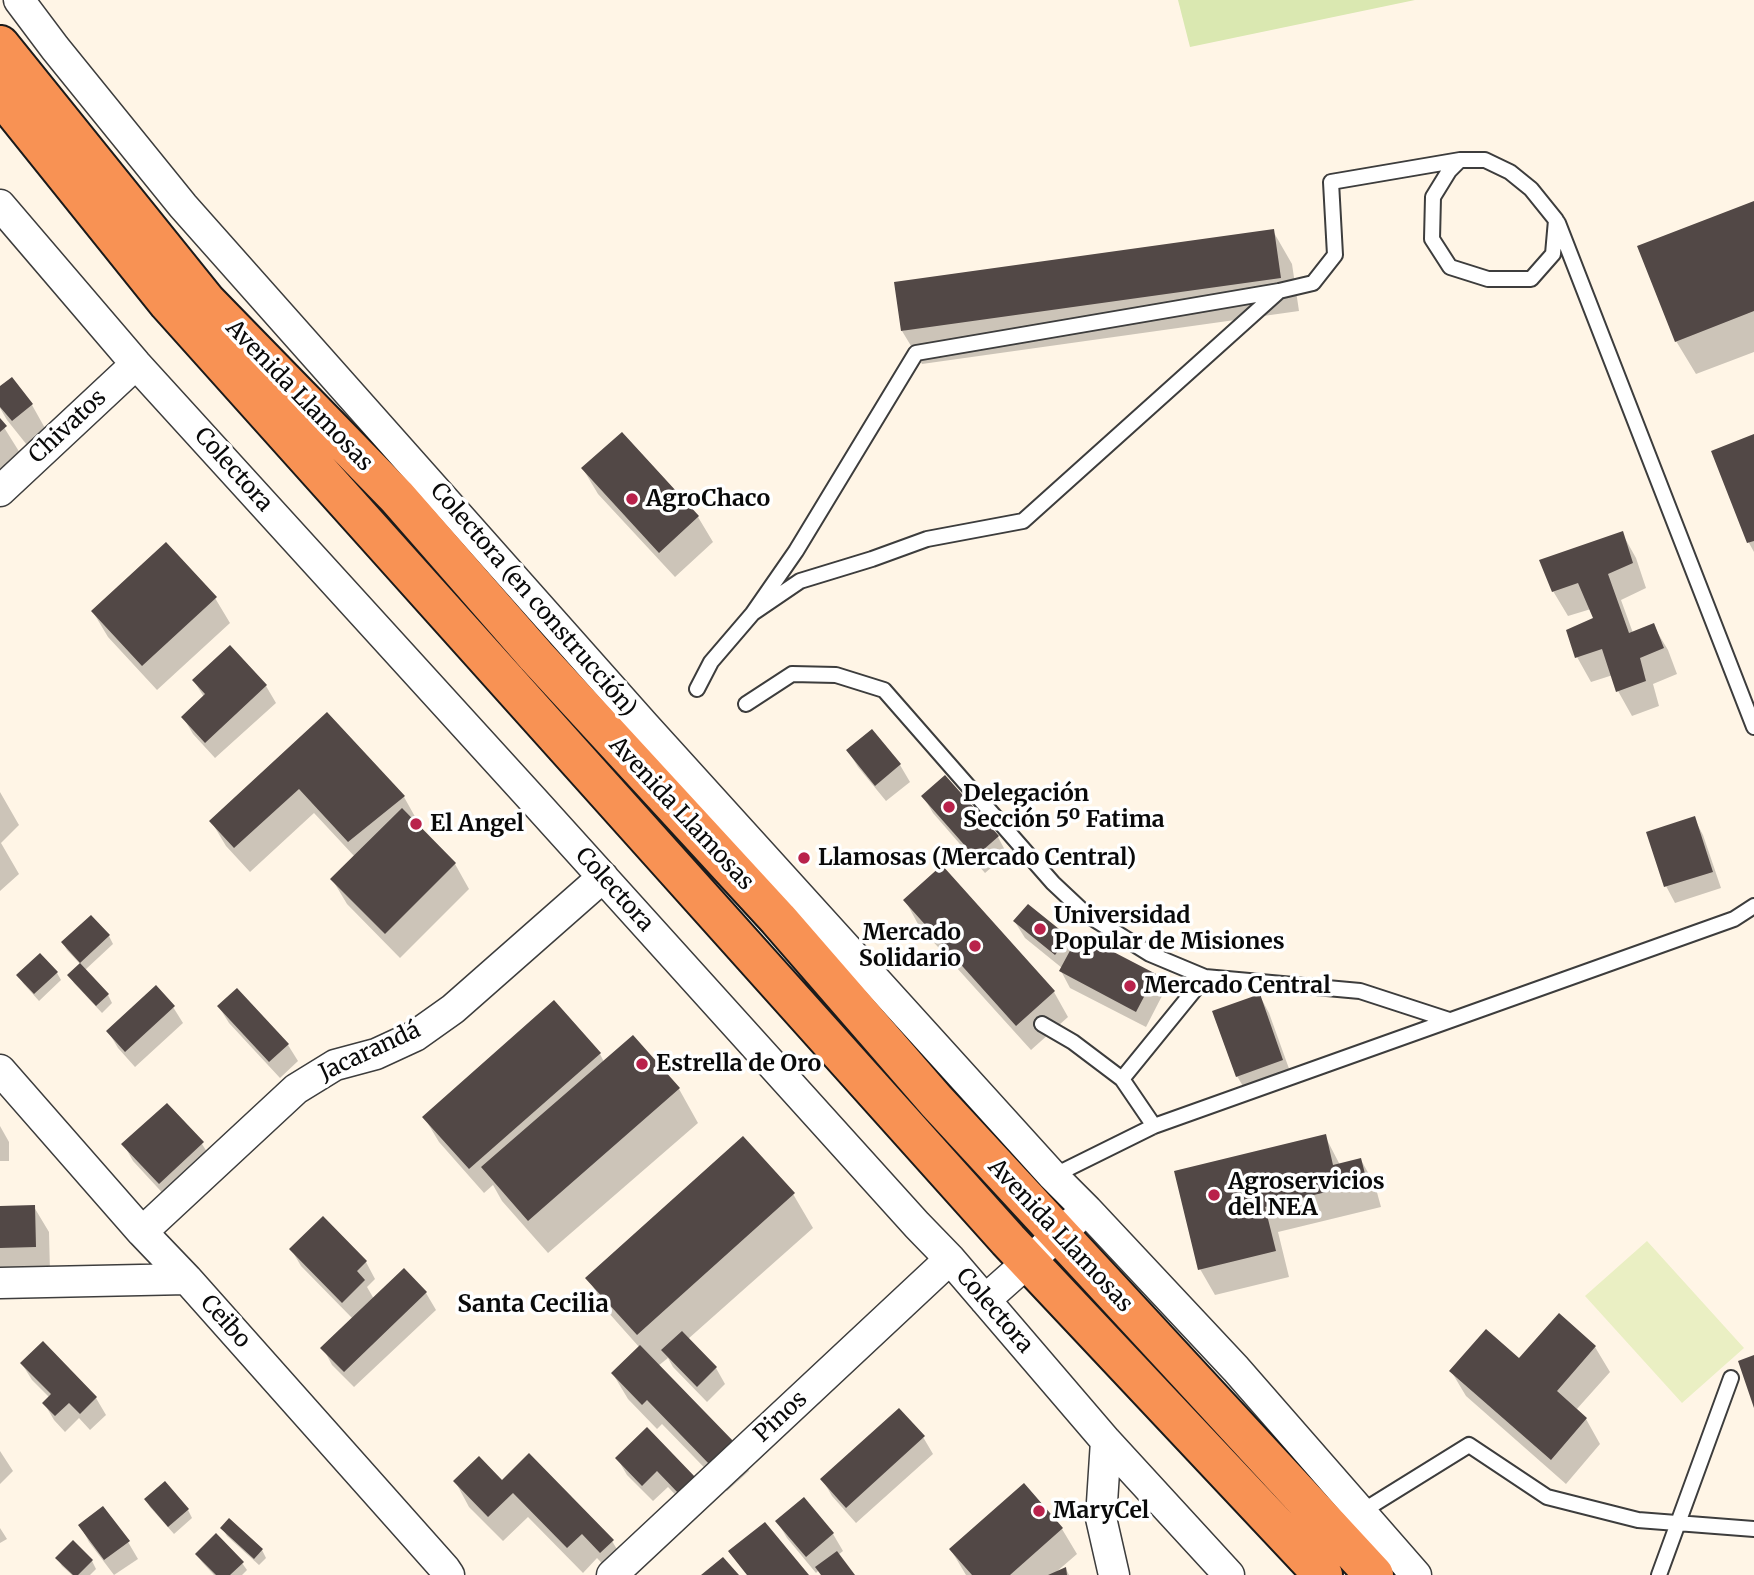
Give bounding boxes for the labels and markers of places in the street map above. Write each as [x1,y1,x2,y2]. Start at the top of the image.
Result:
place label: AgroChaco [646,485,770,513]
marker: AgroChaco [624,491,640,507]
place label: Delegación Sección 5º Fatima [963,780,1165,834]
marker: Delegación Sección 5º Fatima [941,799,957,815]
place label: El Angel [430,810,524,838]
marker: El Angel [408,816,424,832]
place label: Llamosas (Mercado Central) [818,844,1136,872]
marker: Llamosas (Mercado Central) [796,850,812,866]
place label: Universidad Popular de Misiones [1054,902,1285,956]
place label: Mercado Solidario [859,919,961,973]
marker: Universidad Popular de Misiones [1032,921,1048,937]
marker: Mercado Solidario [967,938,983,954]
place label: Mercado Central [1144,972,1331,1000]
marker: Mercado Central [1122,978,1138,994]
place label: Estrella de Oro [656,1050,821,1078]
marker: Estrella de Oro [634,1056,650,1072]
place label: Agroservicios del NEA [1228,1168,1385,1222]
marker: Agroservicios del NEA [1206,1187,1222,1203]
place label: MaryCel [1053,1497,1149,1525]
marker: MaryCel [1031,1503,1047,1519]

